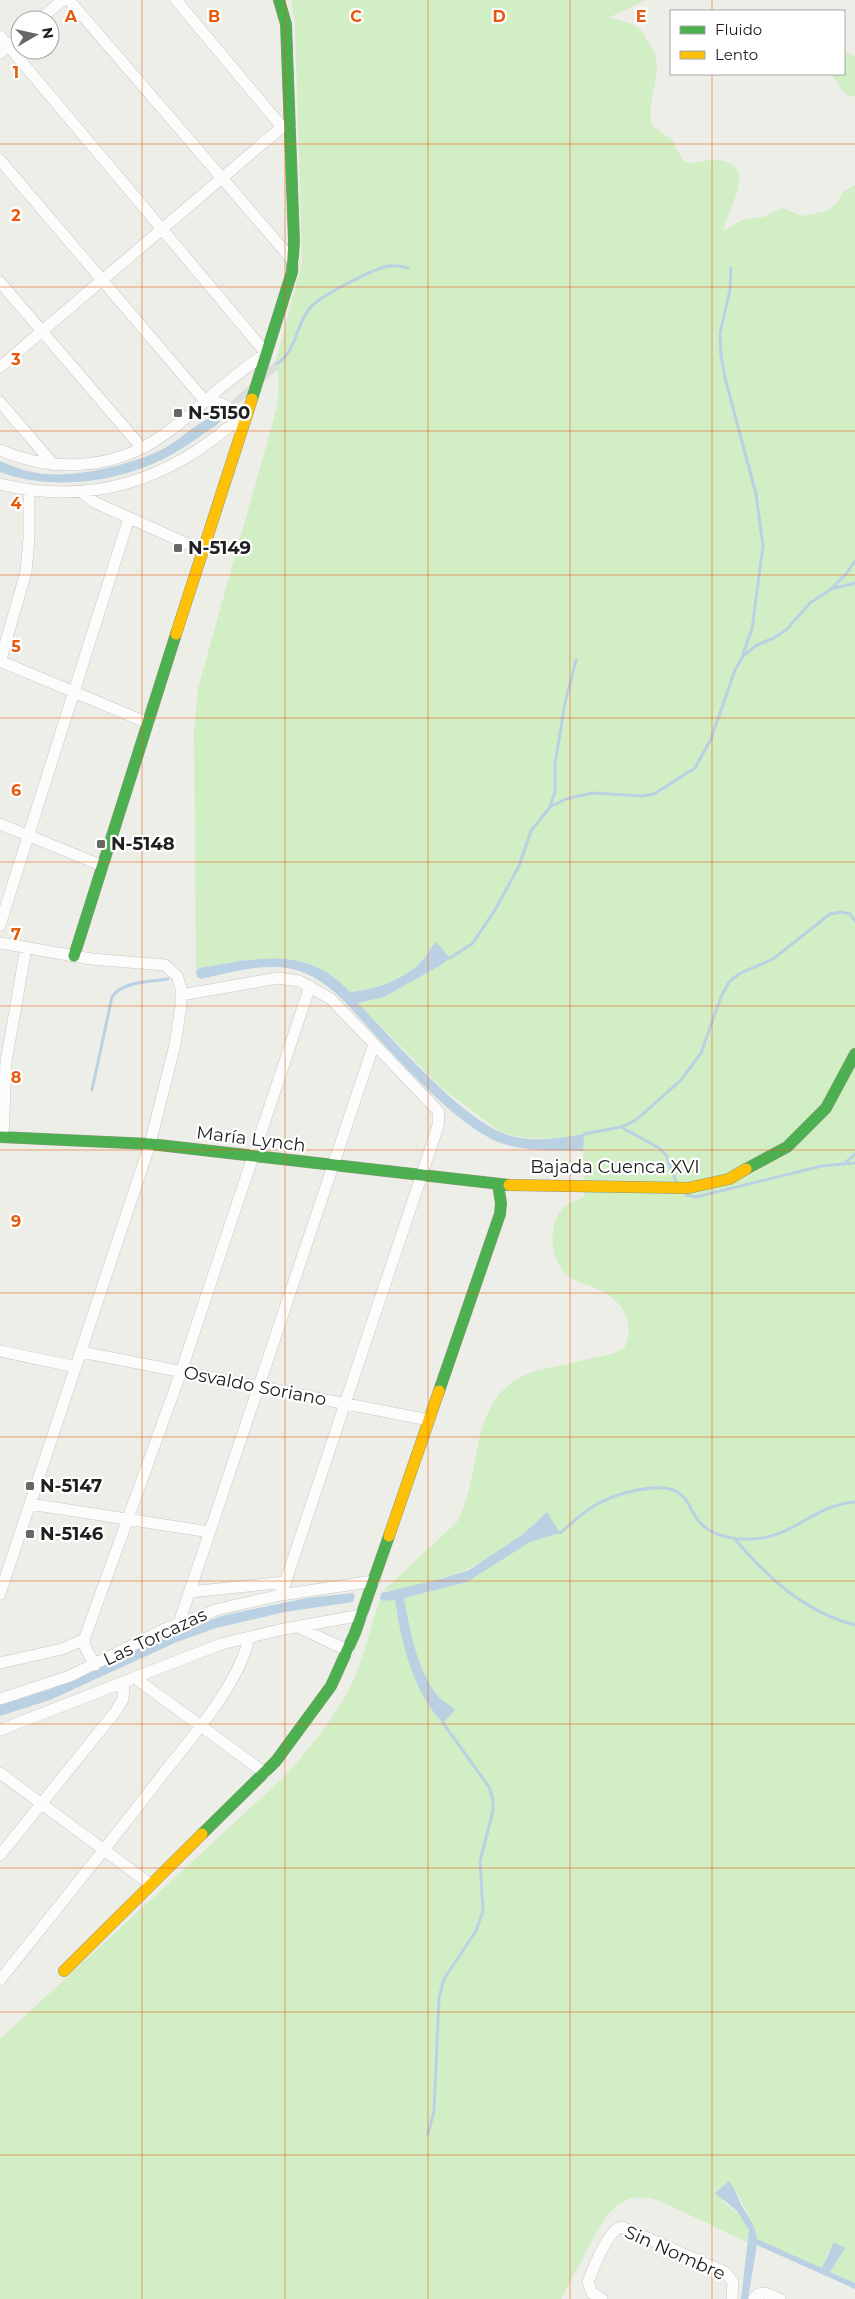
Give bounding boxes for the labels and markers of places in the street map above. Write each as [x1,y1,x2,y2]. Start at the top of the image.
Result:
place label: N-5150 [188,402,250,424]
marker: N-5150 [172,407,184,419]
place label: N-5149 [188,537,251,559]
marker: N-5149 [172,542,184,554]
place label: N-5148 [111,833,175,855]
marker: N-5148 [95,838,107,850]
place label: N-5147 [40,1475,102,1497]
marker: N-5147 [24,1480,36,1492]
place label: N-5146 [40,1523,104,1545]
marker: N-5146 [24,1528,36,1540]

